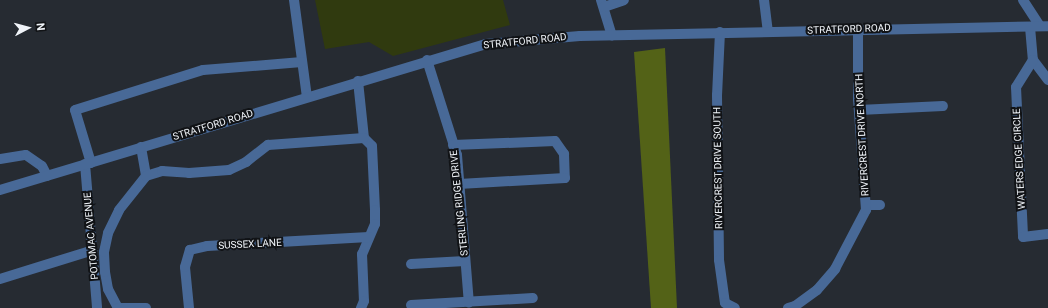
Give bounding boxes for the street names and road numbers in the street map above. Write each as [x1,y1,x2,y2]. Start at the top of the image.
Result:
street label: STRATFORD ROAD [807,22,891,36]
street label: STRATFORD ROAD [483,31,567,51]
street label: RIVERCREST DRIVE NORTH [853,73,871,197]
street label: STRATFORD ROAD [171,107,255,143]
street label: RIVERCREST DRIVE SOUTH [711,107,725,229]
street label: WATERS EDGE CIRCLE [1010,108,1028,210]
street label: STERLING RIDGE DRIVE [447,150,471,256]
street label: POTOMAC AVENUE [81,192,101,280]
street label: SUSSEX LANE [218,236,282,252]

